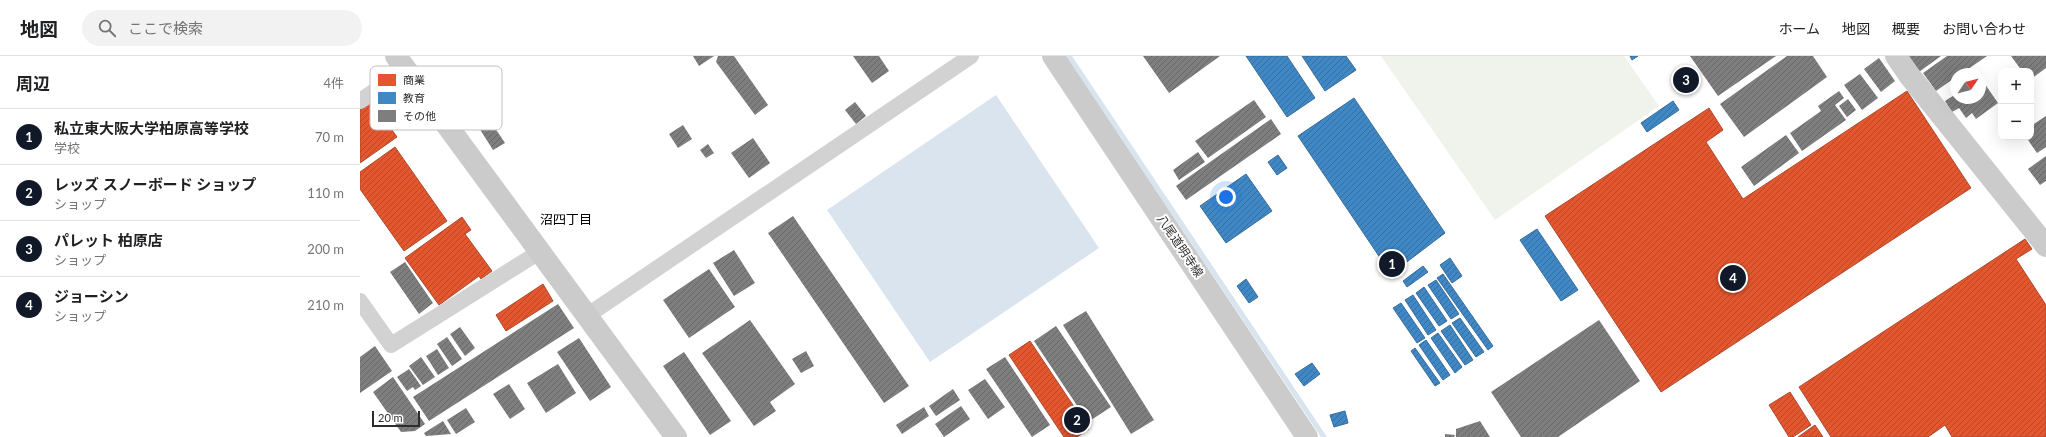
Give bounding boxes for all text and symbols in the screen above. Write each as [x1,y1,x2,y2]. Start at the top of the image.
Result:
search box [82,10,362,46]
text: 地図 [20,17,58,40]
icon: search [96,17,118,39]
text: ここで検索 [128,19,203,37]
text: ホーム [1778,20,1820,37]
text: 地図 [1842,20,1870,37]
text: 概要 [1892,20,1920,37]
text: お問い合わせ [1942,20,2026,37]
pin: 3 [1673,65,1699,95]
legend [370,66,502,130]
north arrow [1950,68,1986,104]
map controls [1998,68,2034,140]
button: + [1998,68,2034,104]
text: 周辺 [16,73,50,94]
text: 商業 [403,73,425,86]
text: 4件 [323,75,344,91]
text: 教育 [403,91,425,104]
button: − [1998,104,2034,140]
text: その他 [403,109,436,122]
text: 私立東大阪大学柏原高等学校 [54,119,249,137]
text: 1 [25,129,33,145]
text: 70 m [315,129,344,145]
text: 学校 [54,140,80,156]
text: レッズ スノーボード ショップ [54,175,256,193]
text: 2 [25,185,33,201]
text: 110 m [307,185,344,201]
your location [1216,187,1236,207]
text: ショップ [54,196,106,212]
district label: 沼四丁目 [540,211,592,227]
street label: 八尾道明寺線 [1154,212,1207,280]
text: パレット 柏原店 [54,231,163,249]
text: 3 [25,241,33,257]
text: 200 m [307,241,344,257]
pin: 1 [1379,249,1405,279]
text: ショップ [54,252,106,268]
pin: 4 [1720,263,1746,293]
text: ジョーシン [54,287,129,305]
text: 4 [25,297,33,313]
text: 210 m [307,297,344,313]
text: ショップ [54,308,106,324]
pin: 2 [1064,405,1090,435]
scale bar [372,409,420,428]
text: 20 m [378,411,403,424]

